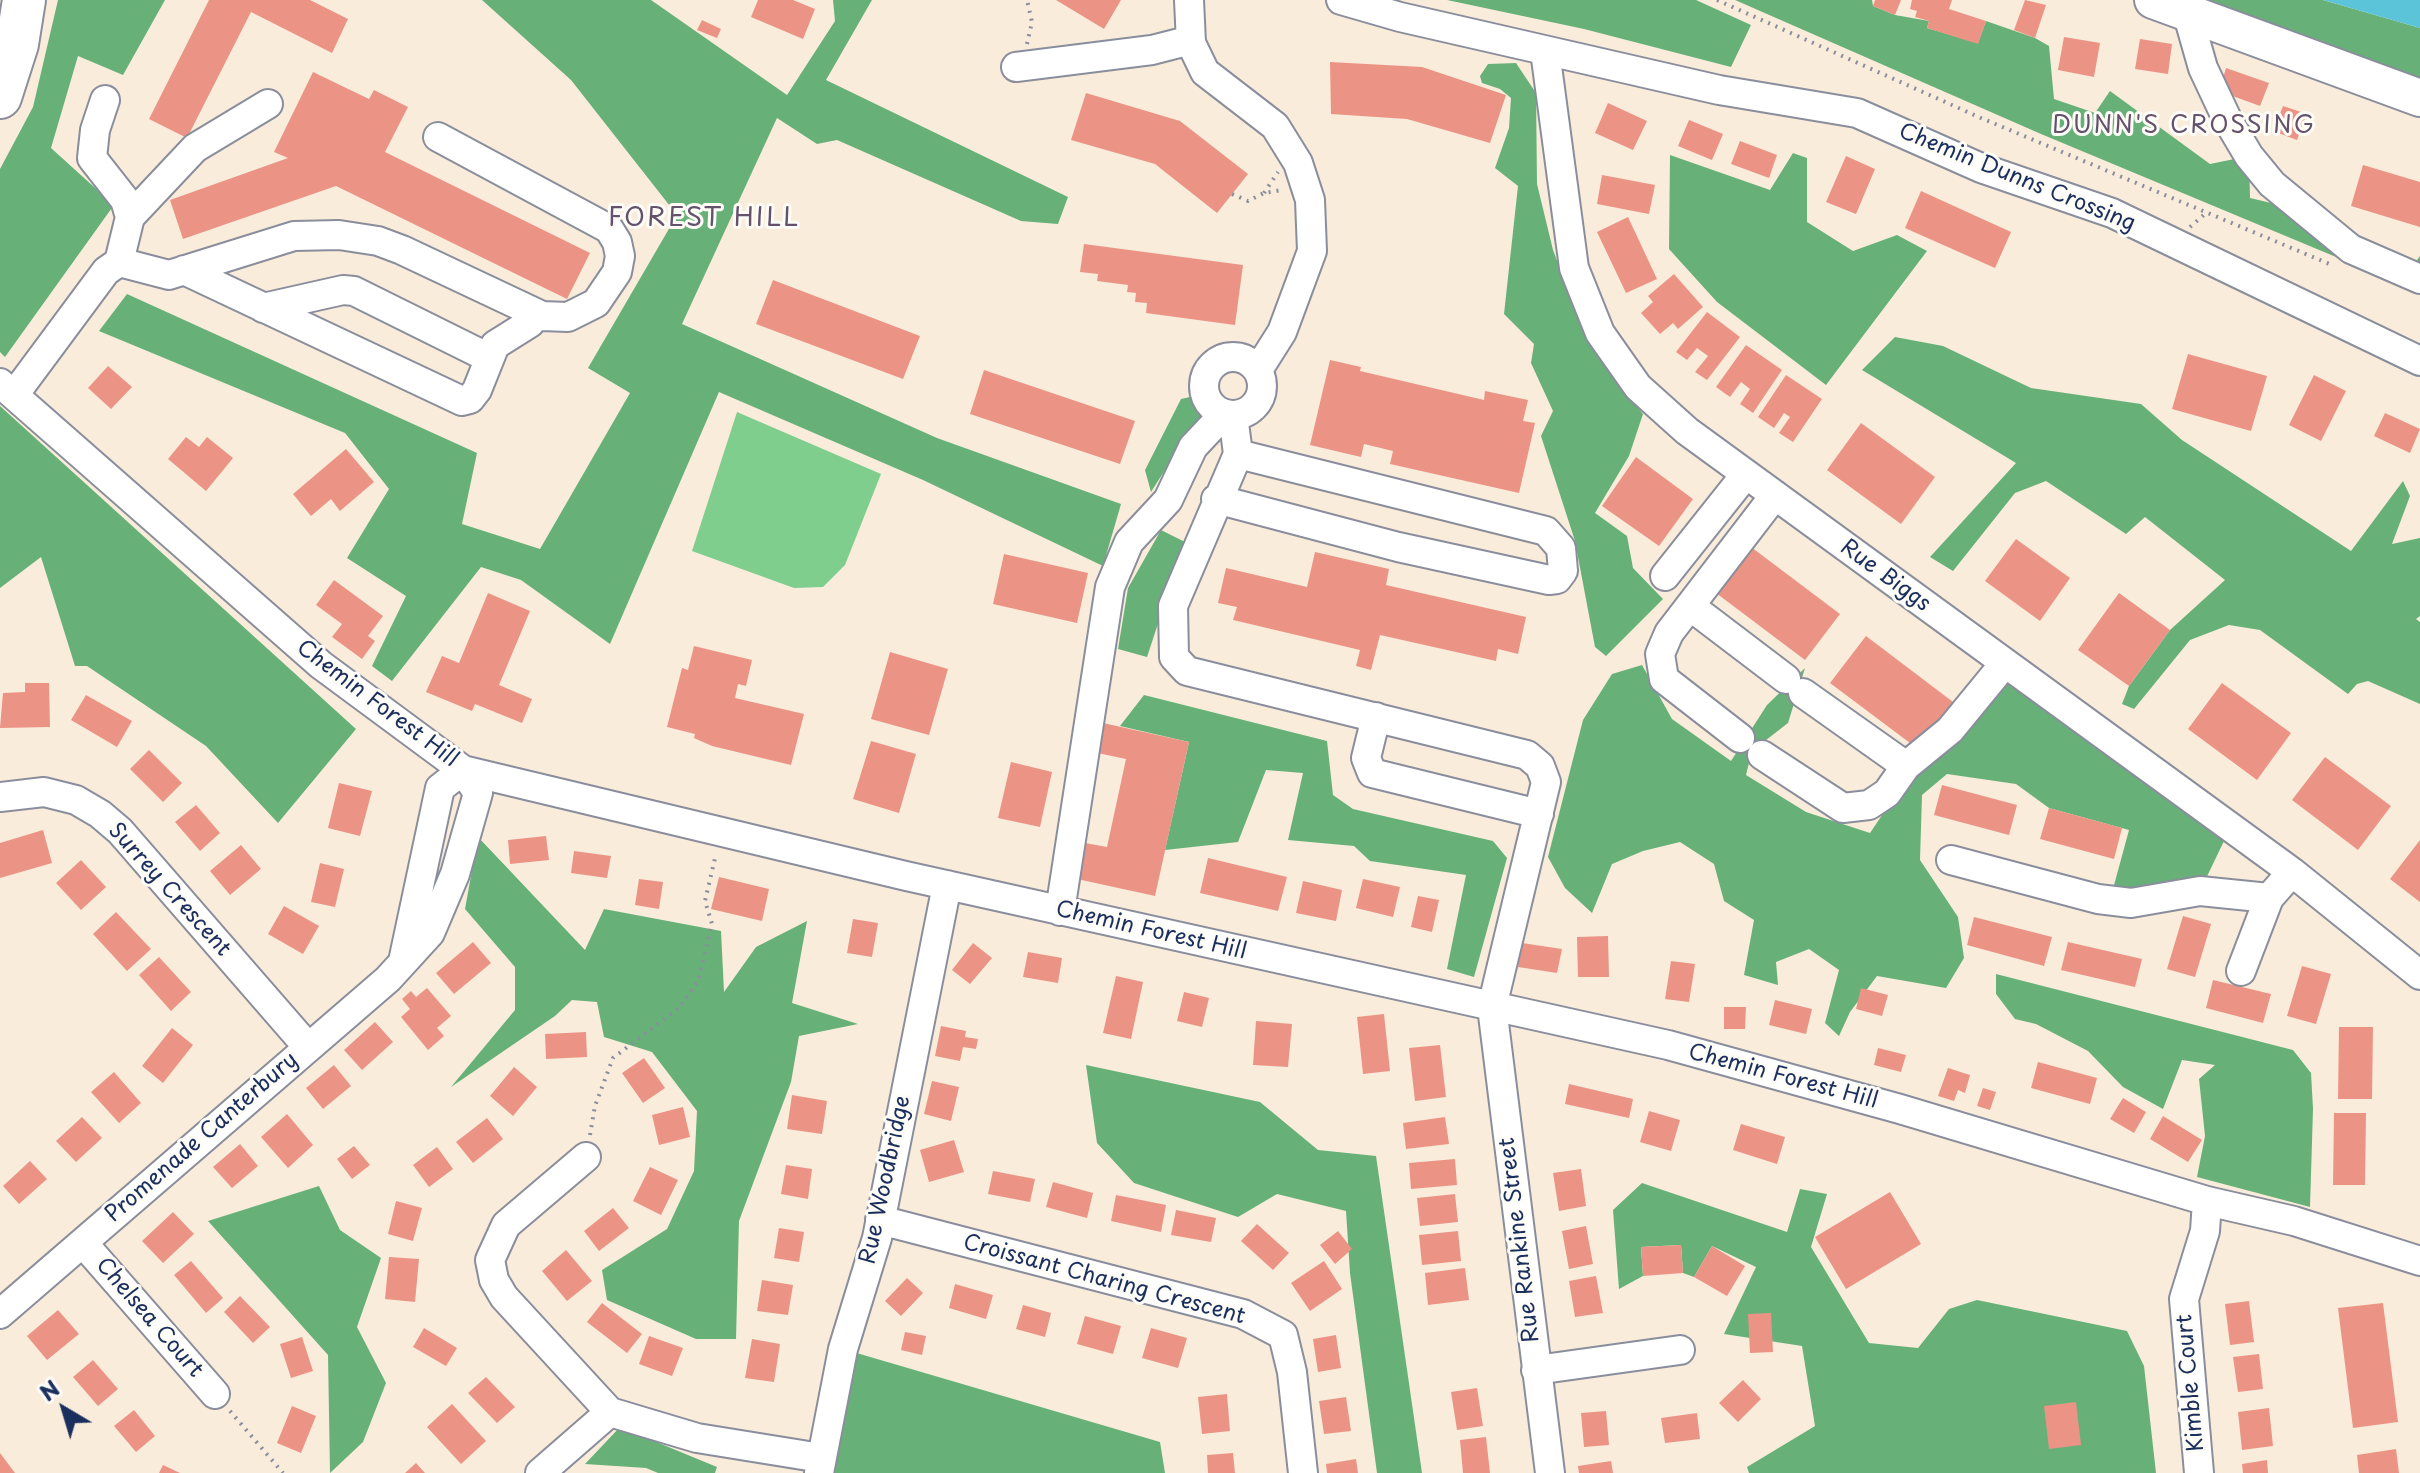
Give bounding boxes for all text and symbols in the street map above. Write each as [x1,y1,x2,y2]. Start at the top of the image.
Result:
district label: DUNN'S CROSSING [2051,112,2317,140]
street label: Chemin Dunns Crossing [1895,118,2139,238]
district label: FOREST HILL [608,203,800,235]
street label: Rue Biggs [1835,534,1935,618]
street label: Chemin Forest Hill [291,635,463,773]
street label: Surrey Crescent [102,818,236,962]
street label: Chemin Forest Hill [1053,896,1249,966]
street label: Chemin Forest Hill [1685,1039,1881,1115]
street label: Promenade Canterbury [100,1047,304,1229]
street label: Rue Woodbridge [855,1093,917,1267]
street label: Rue Rankine Street [1494,1136,1546,1344]
street label: Croissant Charing Crescent [960,1230,1248,1330]
street label: Chelsea Court [90,1253,208,1383]
street label: Kimble Court [2172,1313,2210,1453]
north arrow [24,1369,104,1449]
text: N [32,1371,66,1408]

